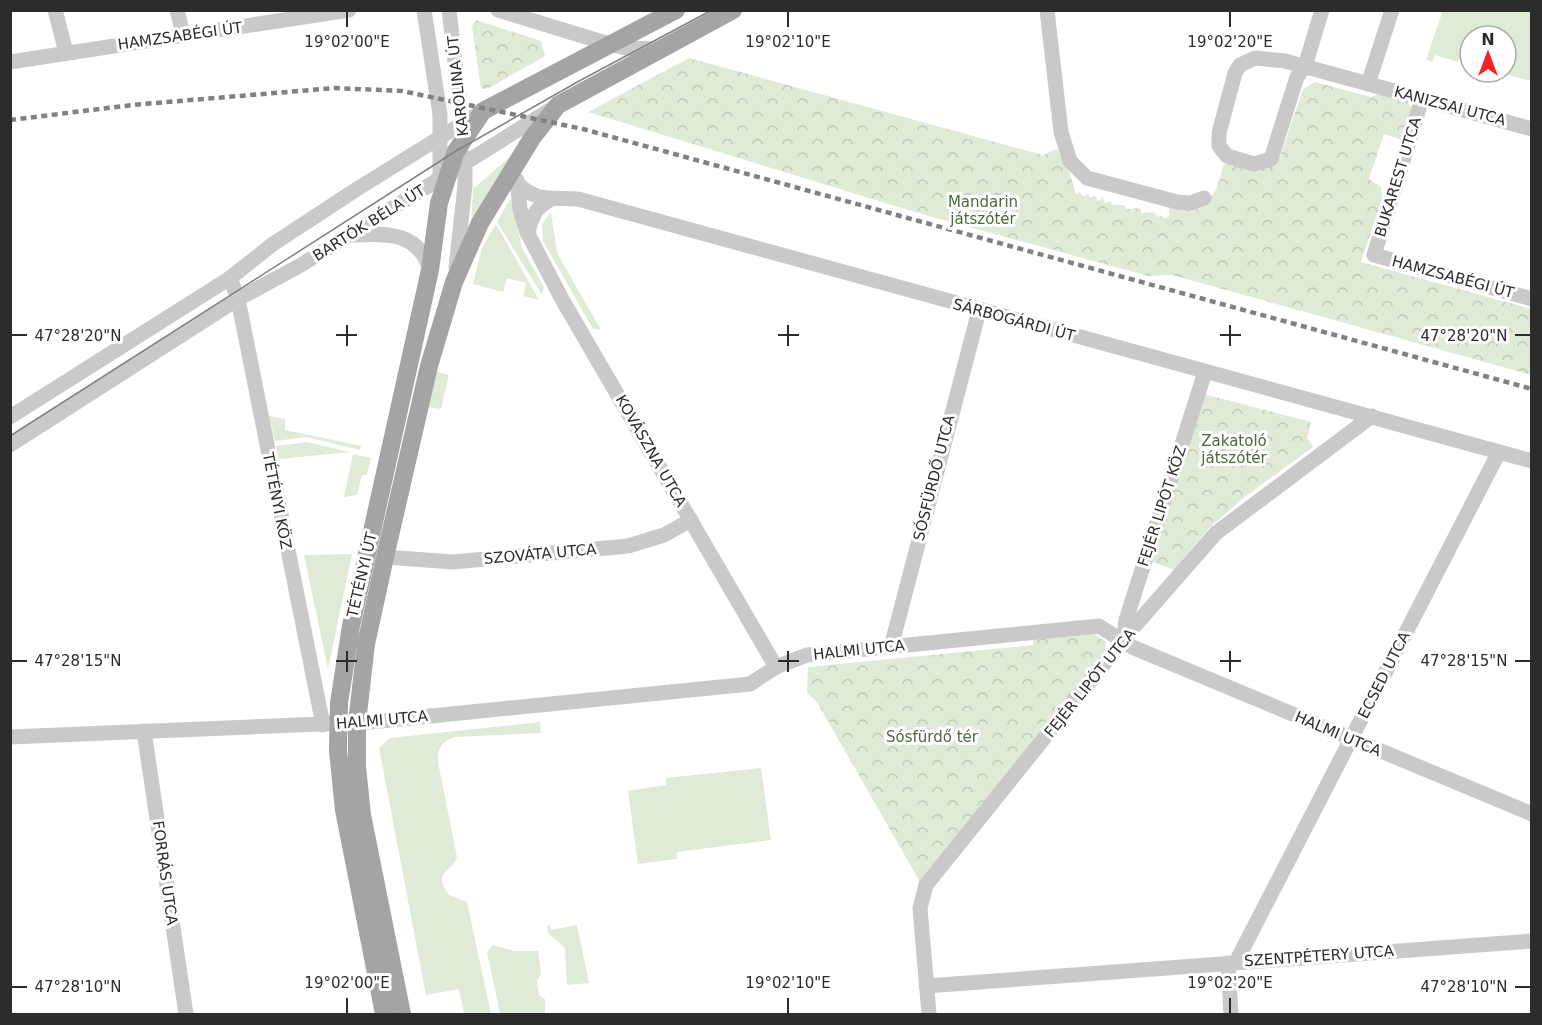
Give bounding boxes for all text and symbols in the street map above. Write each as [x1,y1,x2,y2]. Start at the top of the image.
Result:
street label: HAMZSABÉGI ÚT [116,17,244,54]
north arrow [1458,24,1518,84]
text: N [1481,30,1495,49]
text: 19°02'00"E [304,33,390,51]
text: 19°02'10"E [745,33,831,51]
text: 19°02'20"E [1187,33,1273,51]
street label: KAROLINA ÚT [443,34,472,137]
street label: KANIZSAI UTCA [1392,82,1509,130]
street label: BUKAREST UTCA [1371,114,1425,239]
street label: BARTÓK BÉLA ÚT [309,180,429,265]
park label: Mandarin játszótér [948,193,1018,228]
street label: HAMZSABÉGI ÚT [1390,251,1517,302]
street label: SÁRBOGÁRDI ÚT [951,294,1078,345]
text: 47°28'20"N [34,327,122,345]
text: 47°28'20"N [1420,327,1508,345]
street label: KOVÁSZNA UTCA [612,391,692,511]
street label: SÓSFÜRDŐ UTCA [908,412,959,543]
park label: Zakatoló játszótér [1200,432,1268,467]
street label: FEJÉR LIPÓT KÖZ [1133,443,1190,569]
street label: TÉTÉNYI KÖZ [259,450,296,551]
street label: TÉTÉNYI ÚT [342,530,381,620]
street label: SZOVÁTA UTCA [483,539,598,568]
street label: FEJÉR LIPÓT UTCA [1040,624,1140,741]
street label: ECSED UTCA [1354,628,1414,722]
street label: HALMI UTCA [812,636,906,664]
text: 47°28'15"N [34,652,122,670]
text: 47°28'15"N [1420,652,1508,670]
street label: HALMI UTCA [335,707,429,733]
street label: HALMI UTCA [1292,708,1385,761]
park label: Sósfürdő tér [886,728,979,746]
street label: FORRÁS UTCA [149,820,182,927]
street label: SZENTPÉTERY UTCA [1243,941,1395,970]
text: 19°02'00"E [304,974,390,992]
text: 19°02'10"E [745,974,831,992]
text: 19°02'20"E [1187,974,1273,992]
text: 47°28'10"N [34,978,122,996]
text: 47°28'10"N [1420,978,1508,996]

